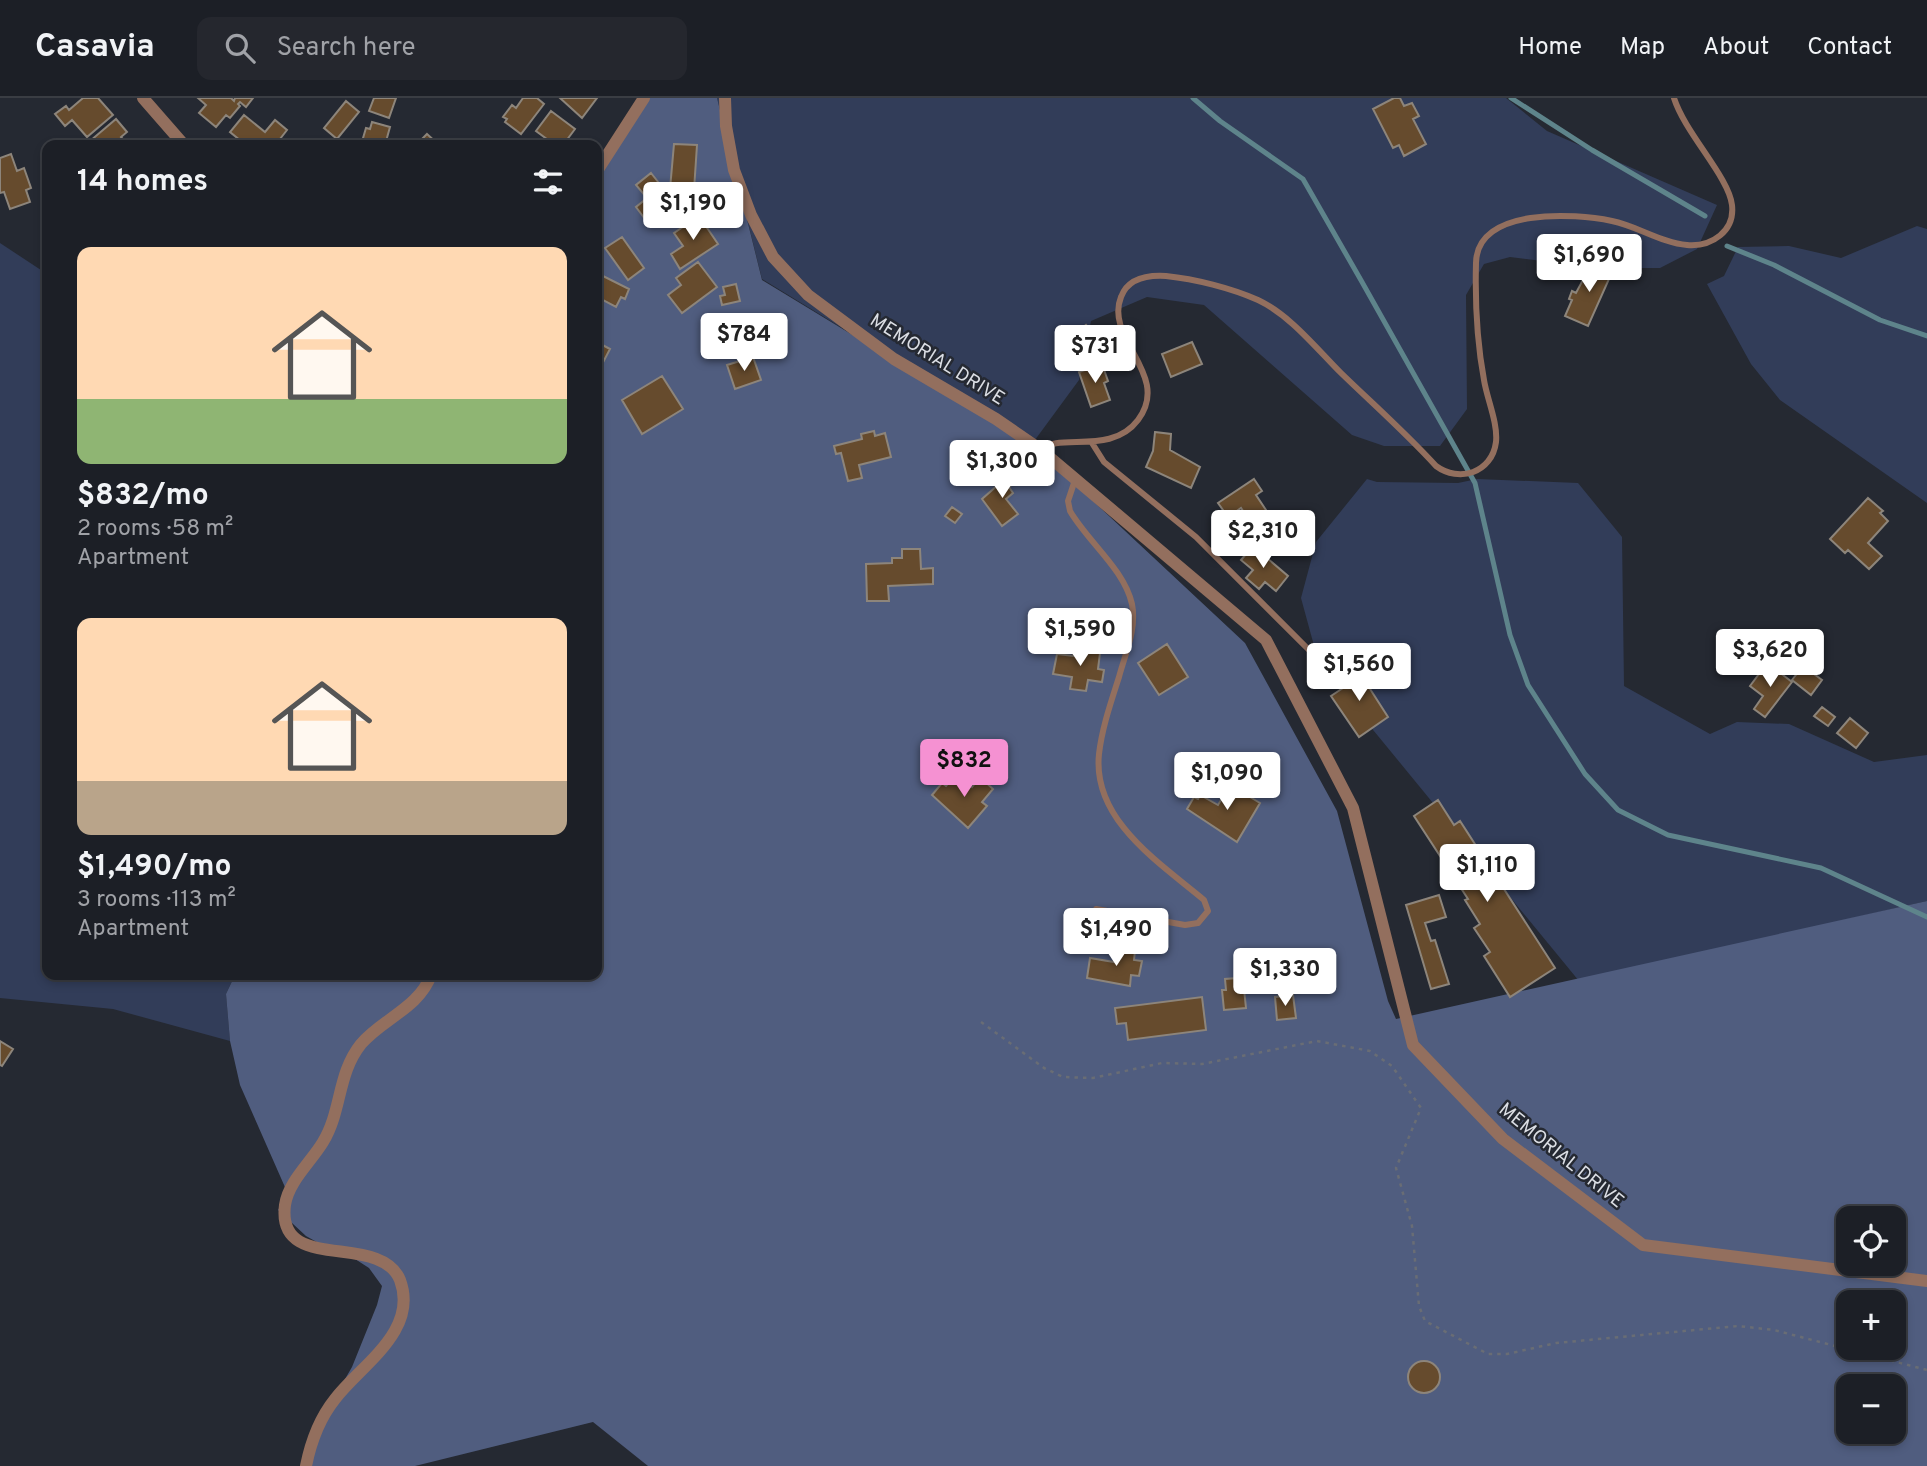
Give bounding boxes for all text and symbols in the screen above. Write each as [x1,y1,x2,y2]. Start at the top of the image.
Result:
search box [197,17,687,80]
text: Casavia [35,27,155,69]
icon: search [221,29,259,67]
text: Search here [277,32,416,65]
text: Home [1518,33,1582,63]
text: Map [1620,33,1665,63]
text: About [1703,33,1769,63]
text: Contact [1807,33,1892,63]
icon: filters [529,163,567,201]
text: 14 homes [77,164,208,201]
pin: $1,190 [636,183,750,242]
text: $1,190 [659,190,727,219]
pin: $1,690 [1532,234,1646,294]
text: $1,690 [1553,242,1625,271]
icon: home [259,292,385,418]
street label: MEMORIAL DRIVE [865,309,1009,411]
pin: $784 [703,314,785,373]
text: $784 [717,321,771,350]
pin: $731 [1054,326,1136,385]
text: $731 [1071,333,1119,362]
pin: $1,300 [945,440,1059,500]
text: $1,300 [966,448,1038,477]
text: $832/mo [77,478,209,515]
pin: $2,310 [1206,510,1320,570]
text: 2 rooms · 58 m² [77,515,233,544]
text: $2,310 [1227,518,1299,547]
text: Apartment [77,544,189,573]
pin: $1,590 [1023,608,1137,668]
text: $1,590 [1044,616,1116,645]
pin: $3,620 [1713,630,1827,689]
text: $3,620 [1732,637,1808,666]
pin: $1,560 [1302,644,1416,703]
text: $1,560 [1323,651,1395,680]
icon: home [259,663,385,789]
pin: $832 [923,740,1005,799]
text: $832 [936,747,992,776]
pin: $1,090 [1170,752,1284,812]
text: $1,090 [1190,760,1264,789]
pin: $1,110 [1430,844,1544,904]
text: $1,490/mo [77,849,232,886]
text: $1,110 [1456,852,1518,881]
text: 3 rooms · 113 m² [77,886,236,915]
pin: $1,490 [1059,908,1173,968]
text: Apartment [77,915,189,944]
text: $1,490 [1079,916,1153,945]
pin: $1,330 [1228,948,1342,1008]
text: $1,330 [1249,956,1321,985]
street label: MEMORIAL DRIVE [1493,1098,1629,1214]
map controls [1836,1206,1906,1444]
button: locate [1836,1206,1906,1276]
button: + [1836,1290,1906,1360]
button: − [1836,1374,1906,1444]

